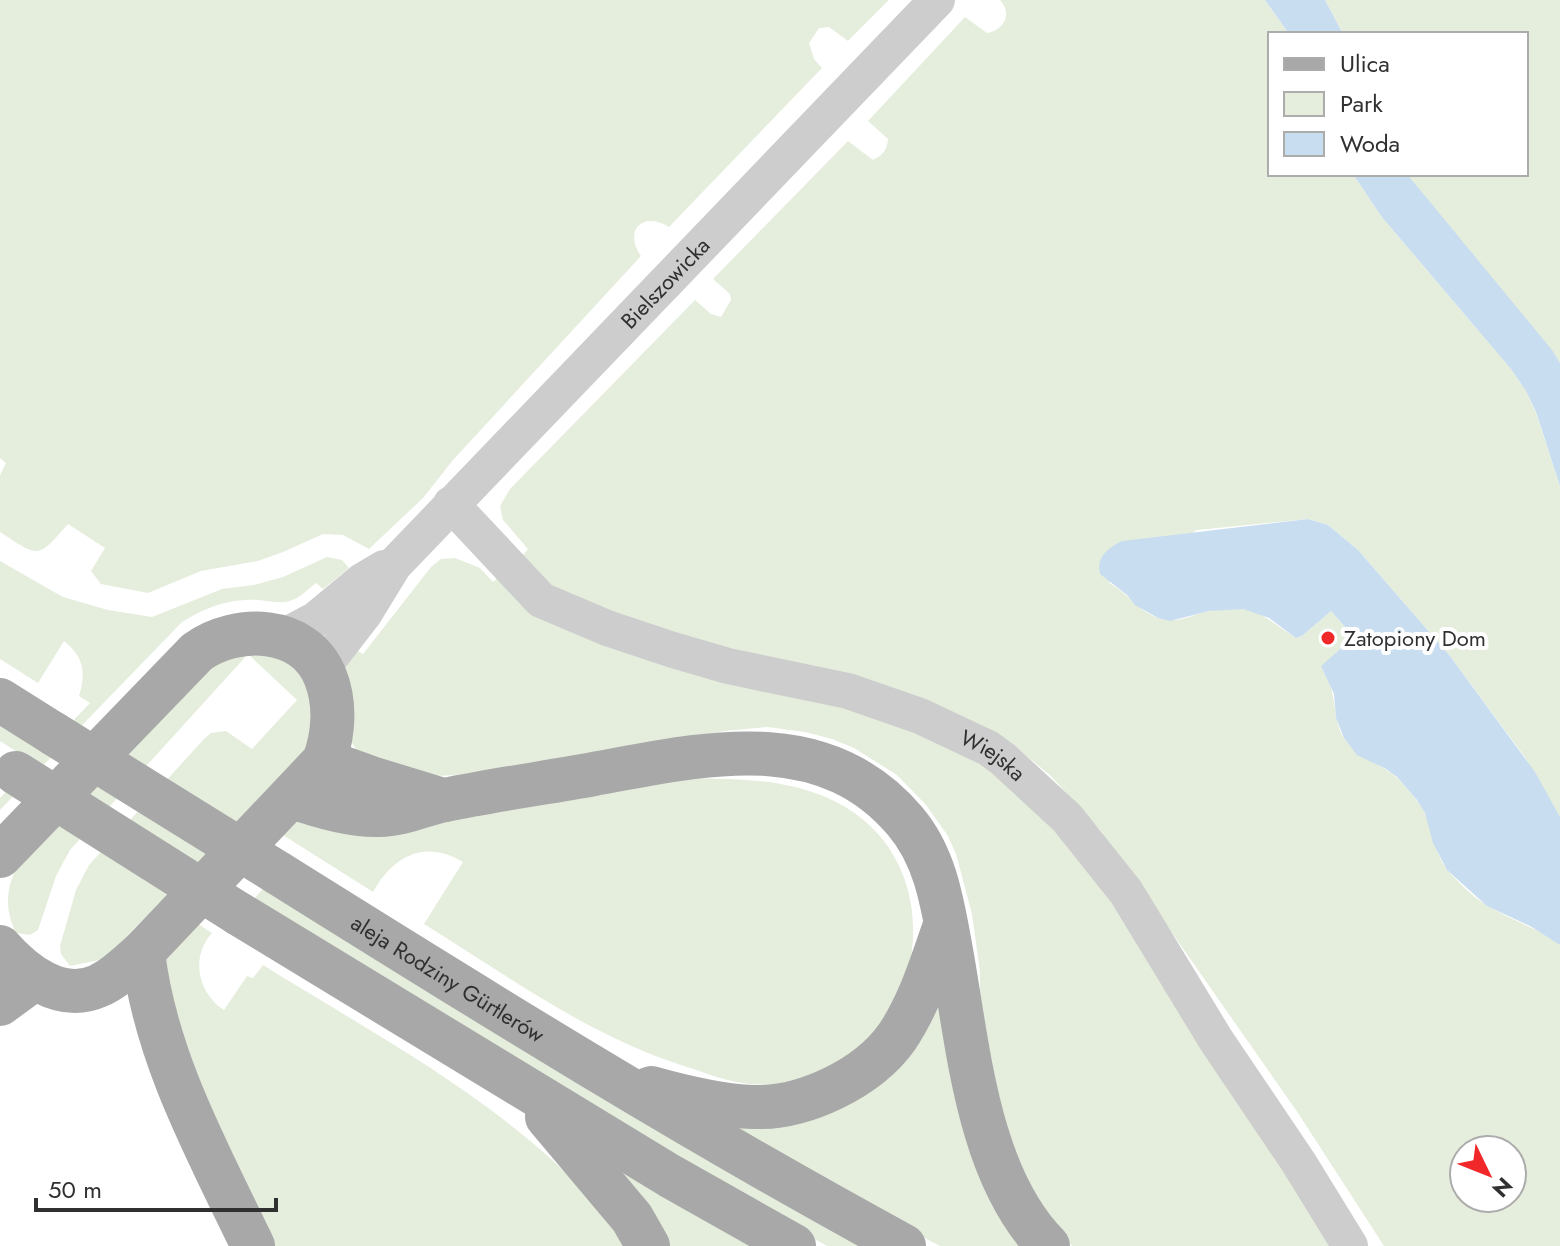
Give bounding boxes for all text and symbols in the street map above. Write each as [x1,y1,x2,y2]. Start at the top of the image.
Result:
legend [1268,32,1528,176]
text: Ulica [1340,46,1390,81]
text: Park [1340,86,1383,121]
text: Woda [1340,126,1400,161]
street label: Bielszowicka [613,230,717,336]
place label: Zatopiony Dom [1344,622,1486,654]
marker: Zatopiony Dom [1319,629,1337,647]
street label: Wiejska [955,721,1033,788]
street label: aleja Rodziny Gürtlerów [345,907,551,1050]
north arrow [1448,1134,1528,1214]
scale bar [36,1162,276,1212]
text: N [1485,1170,1520,1205]
text: 50 m [48,1172,102,1207]

